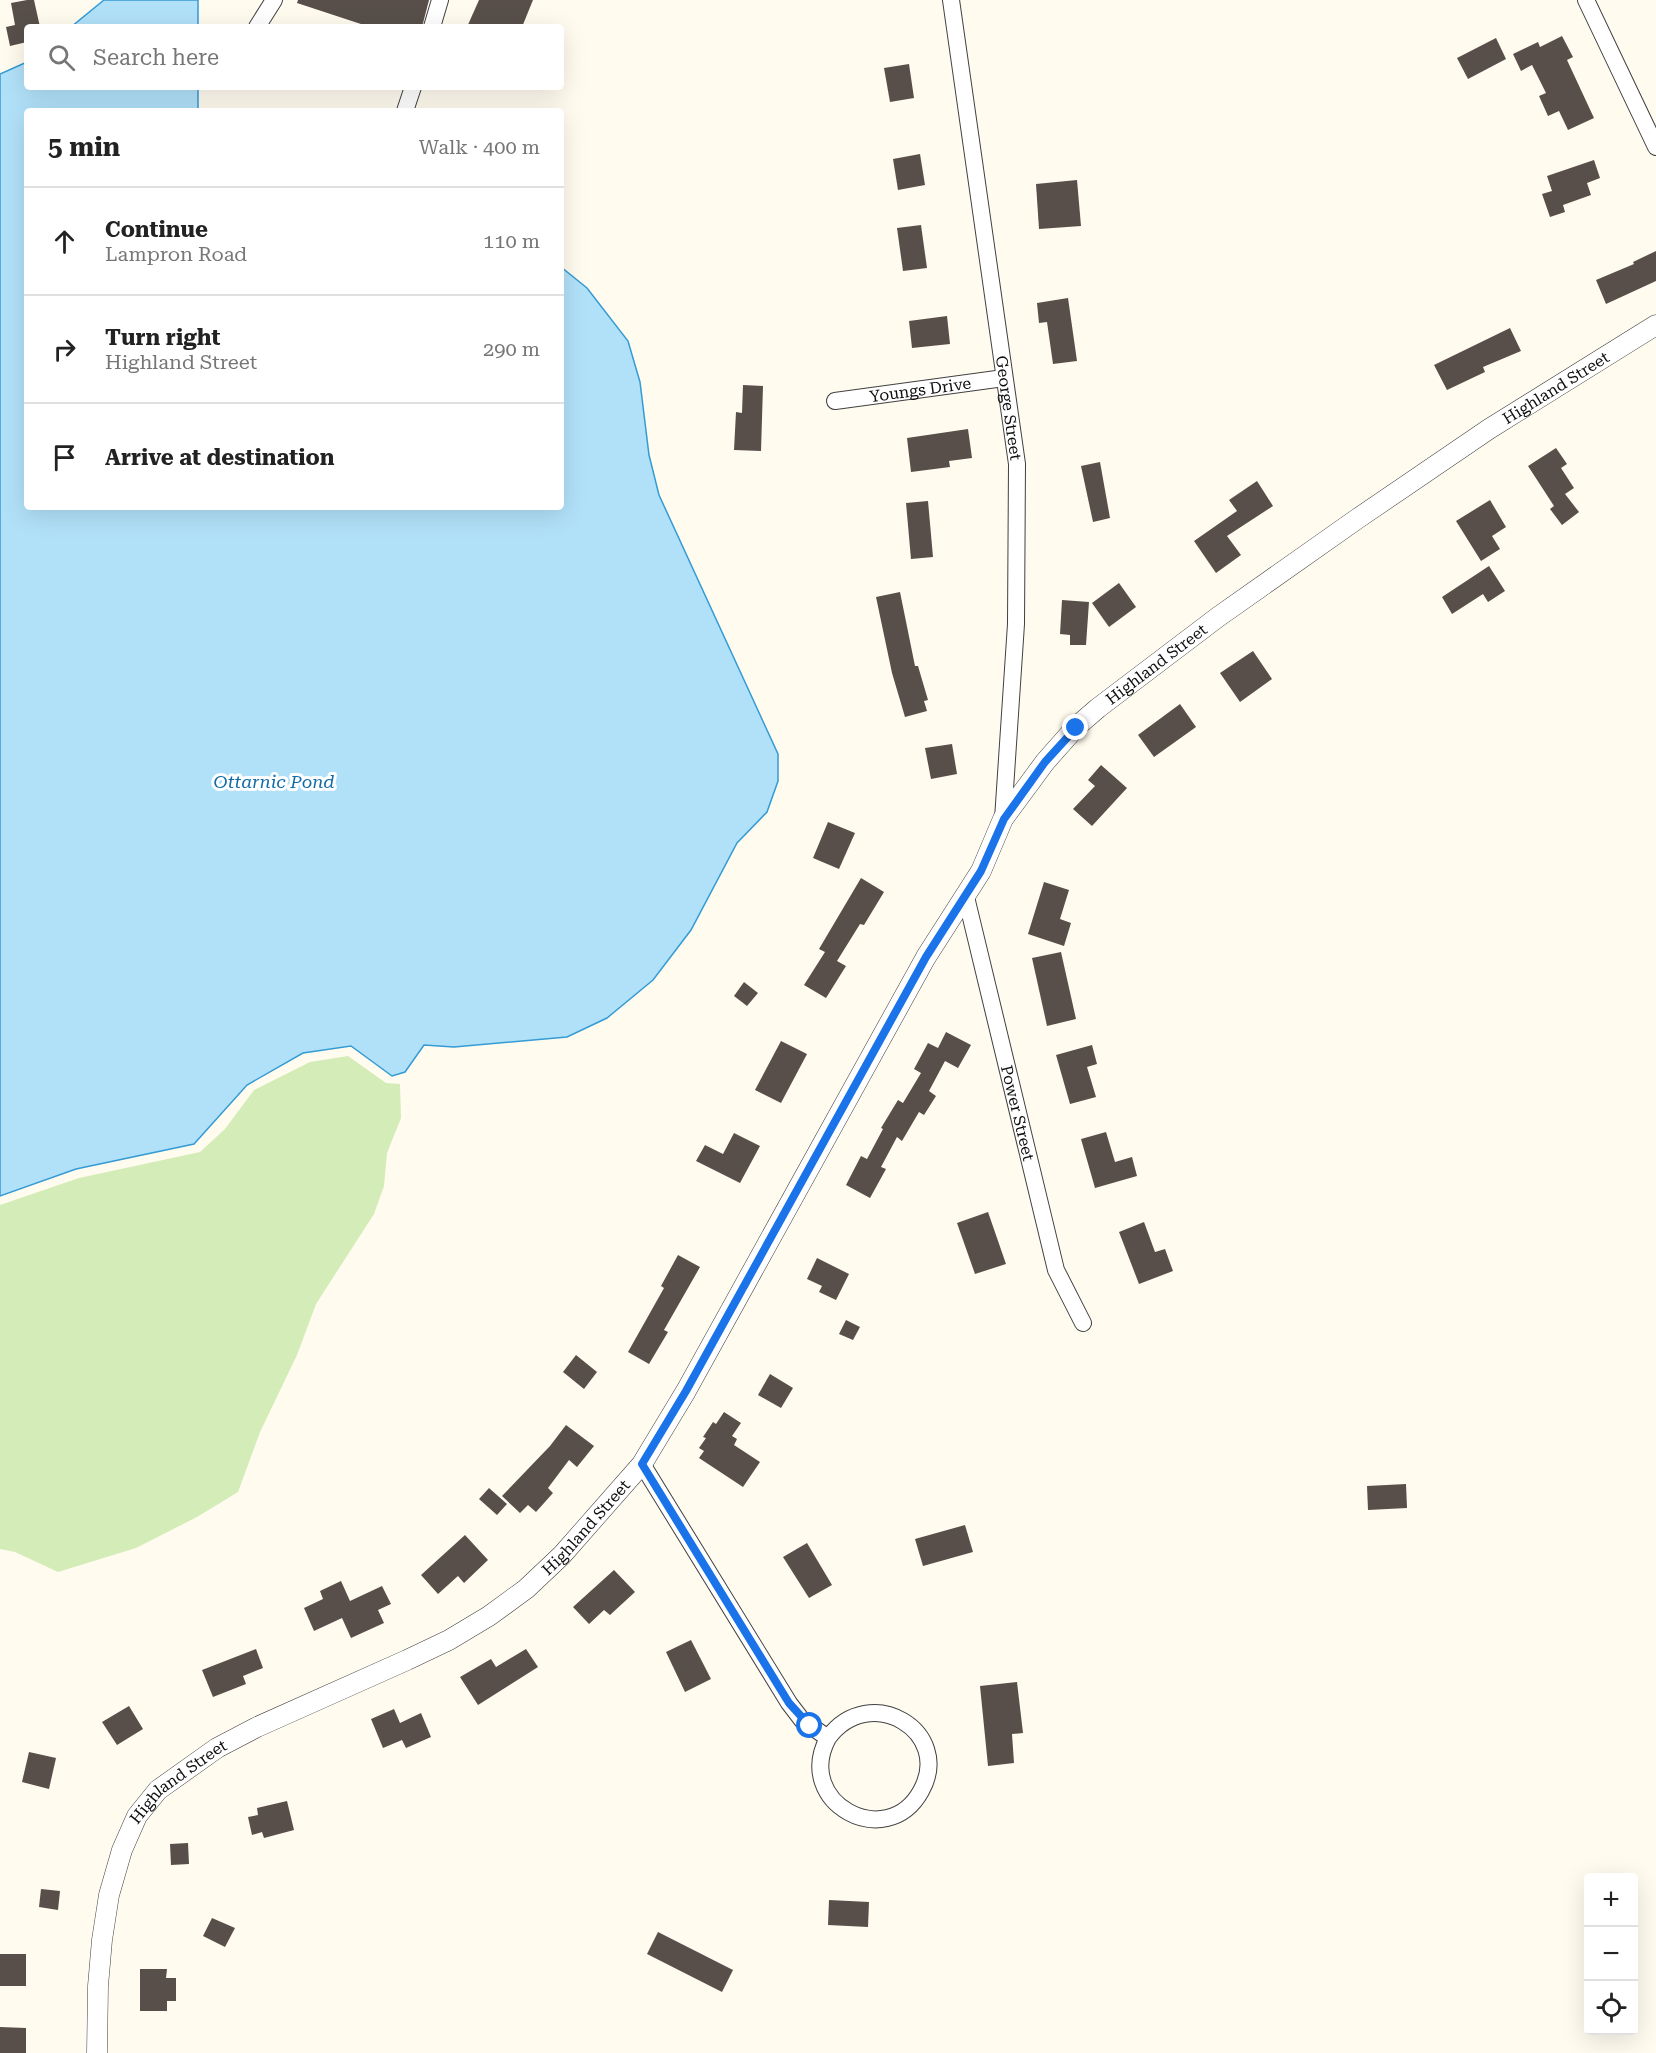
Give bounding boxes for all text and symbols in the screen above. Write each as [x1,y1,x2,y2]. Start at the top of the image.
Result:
search box [24,24,564,90]
icon: search [45,41,78,74]
text: Search here [93,45,219,70]
text: 5 min [48,132,120,162]
text: Walk · 400 m [419,135,540,159]
text: Continue [105,217,208,242]
icon: ahead [48,225,81,258]
text: 110 m [483,229,540,253]
text: Lampron Road [105,242,247,266]
text: Turn right [105,325,220,350]
icon: right [48,333,81,366]
text: 290 m [483,337,540,361]
street label: Highland Street [1499,347,1612,428]
text: Highland Street [105,350,257,374]
street label: George Street [992,354,1026,461]
street label: Youngs Drive [868,373,972,406]
icon: arrive [48,441,81,474]
text: Arrive at destination [105,445,334,470]
street label: Highland Street [1102,620,1210,708]
route end [1062,714,1088,740]
water label: Ottarnic Pond [213,771,335,792]
street label: Power Street [997,1063,1039,1163]
street label: Highland Street [538,1476,633,1579]
route start [796,1712,822,1738]
street label: Highland Street [125,1735,230,1827]
map controls [1584,1873,1638,2035]
button: + [1584,1873,1638,1927]
button: − [1584,1927,1638,1981]
button: locate [1584,1981,1638,2035]

